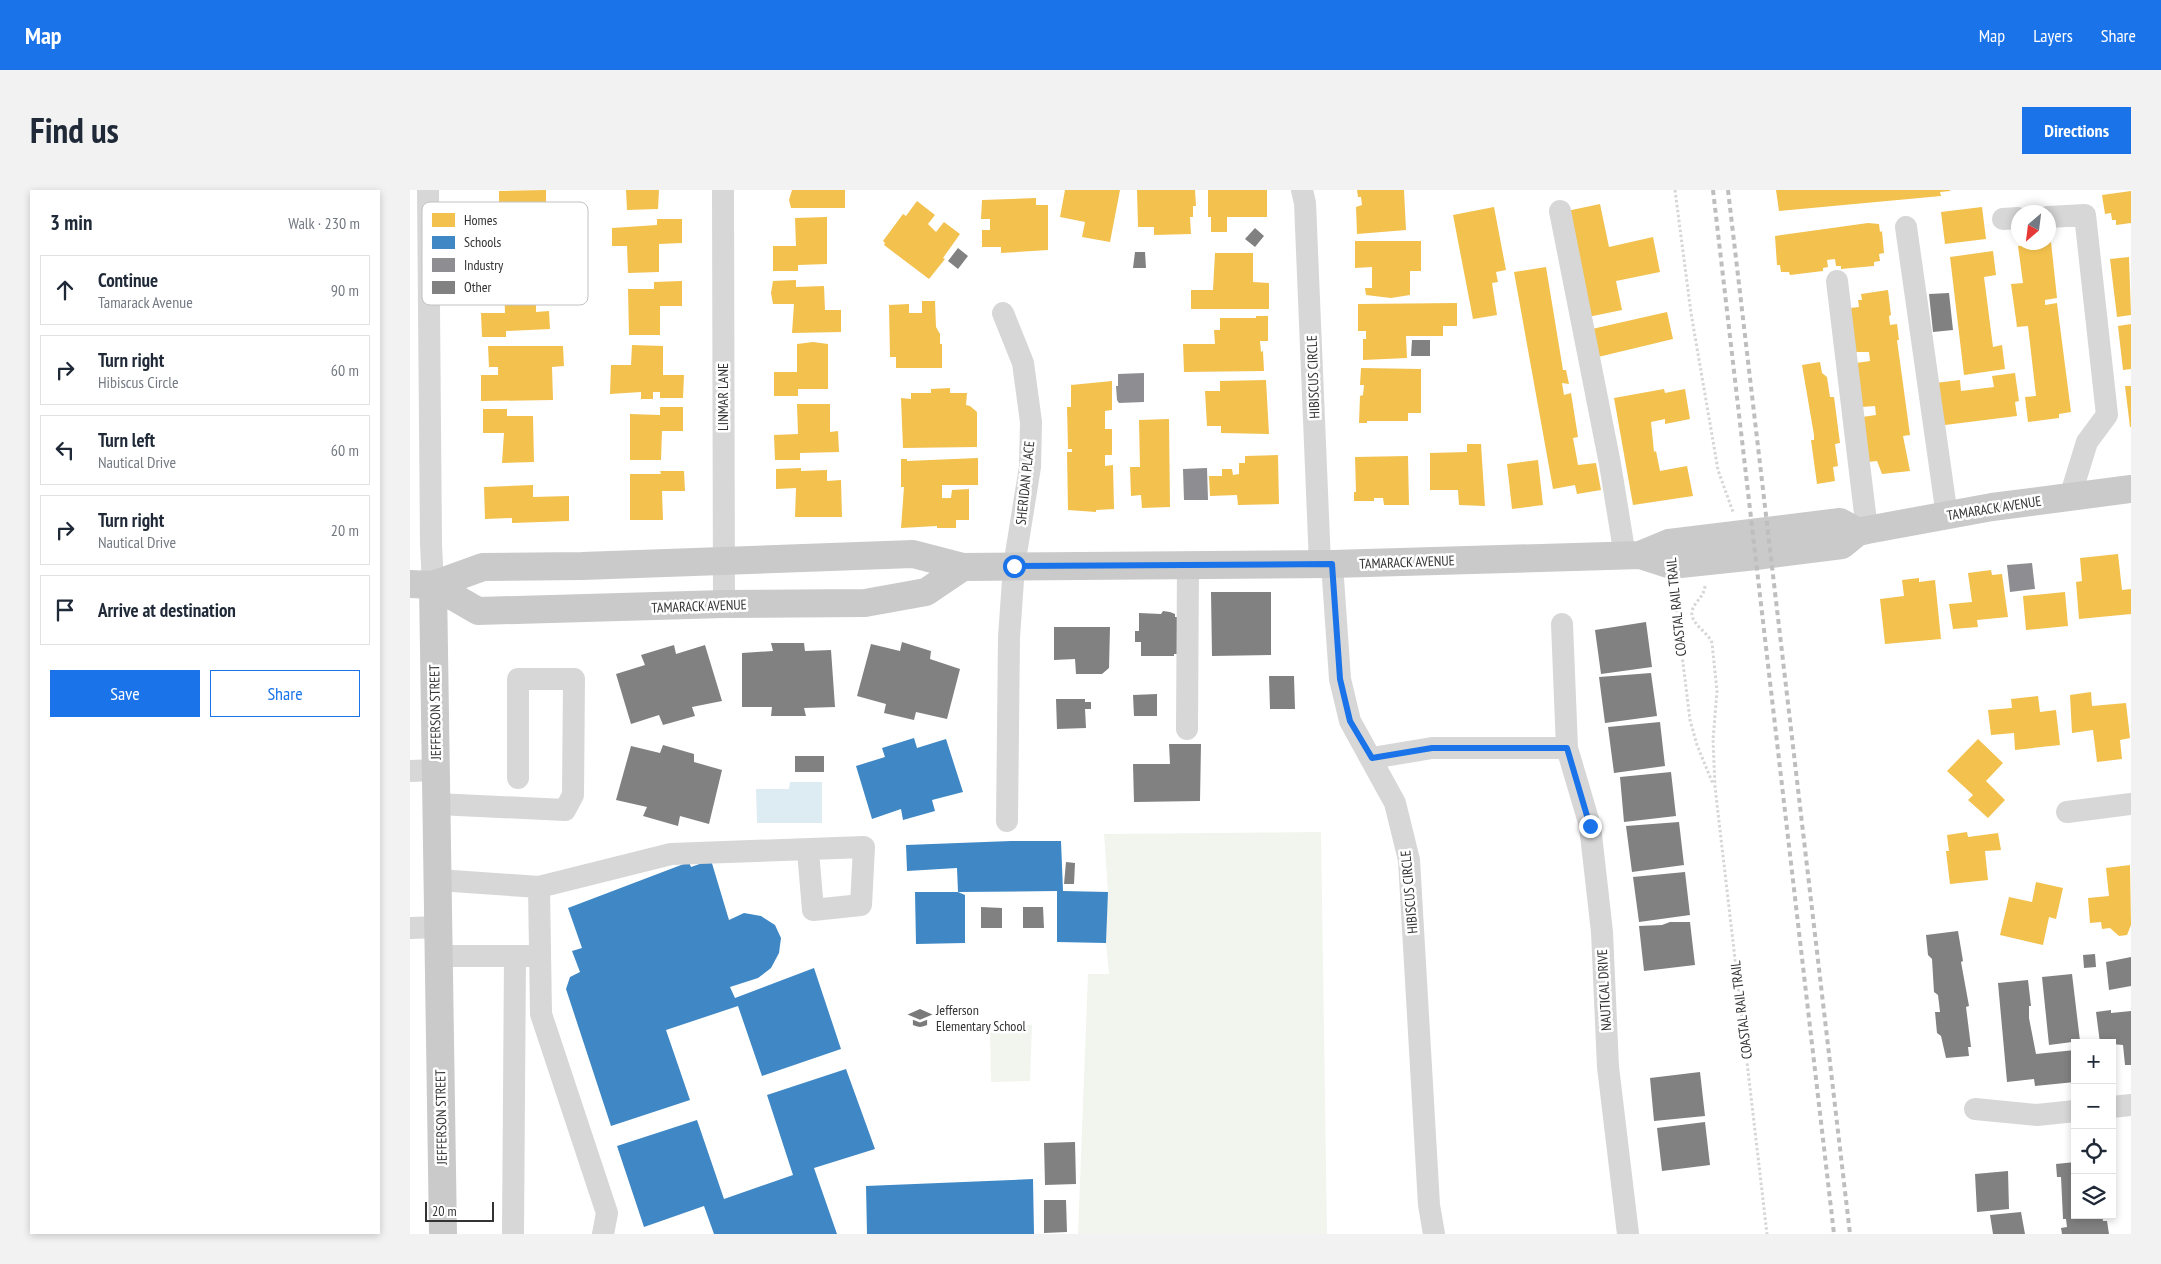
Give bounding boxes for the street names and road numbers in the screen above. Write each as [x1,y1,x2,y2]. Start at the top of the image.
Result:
street label: HIBISCUS CIRCLE [1303,335,1323,419]
street label: LINMAR LANE [714,363,732,431]
street label: SHERIDAN PLACE [1012,440,1038,526]
street label: TAMARACK AVENUE [1946,492,2042,524]
street label: TAMARACK AVENUE [1359,551,1455,573]
street label: COASTAL RAIL TRAIL [1662,557,1690,657]
street label: TAMARACK AVENUE [651,595,747,617]
street label: JEFFERSON STREET [425,664,445,761]
street label: HIBISCUS CIRCLE [1396,850,1422,934]
street label: NAUTICAL DRIVE [1593,949,1615,1031]
street label: COASTAL RAIL TRAIL [1726,960,1756,1060]
street label: JEFFERSON STREET [431,1069,451,1166]

